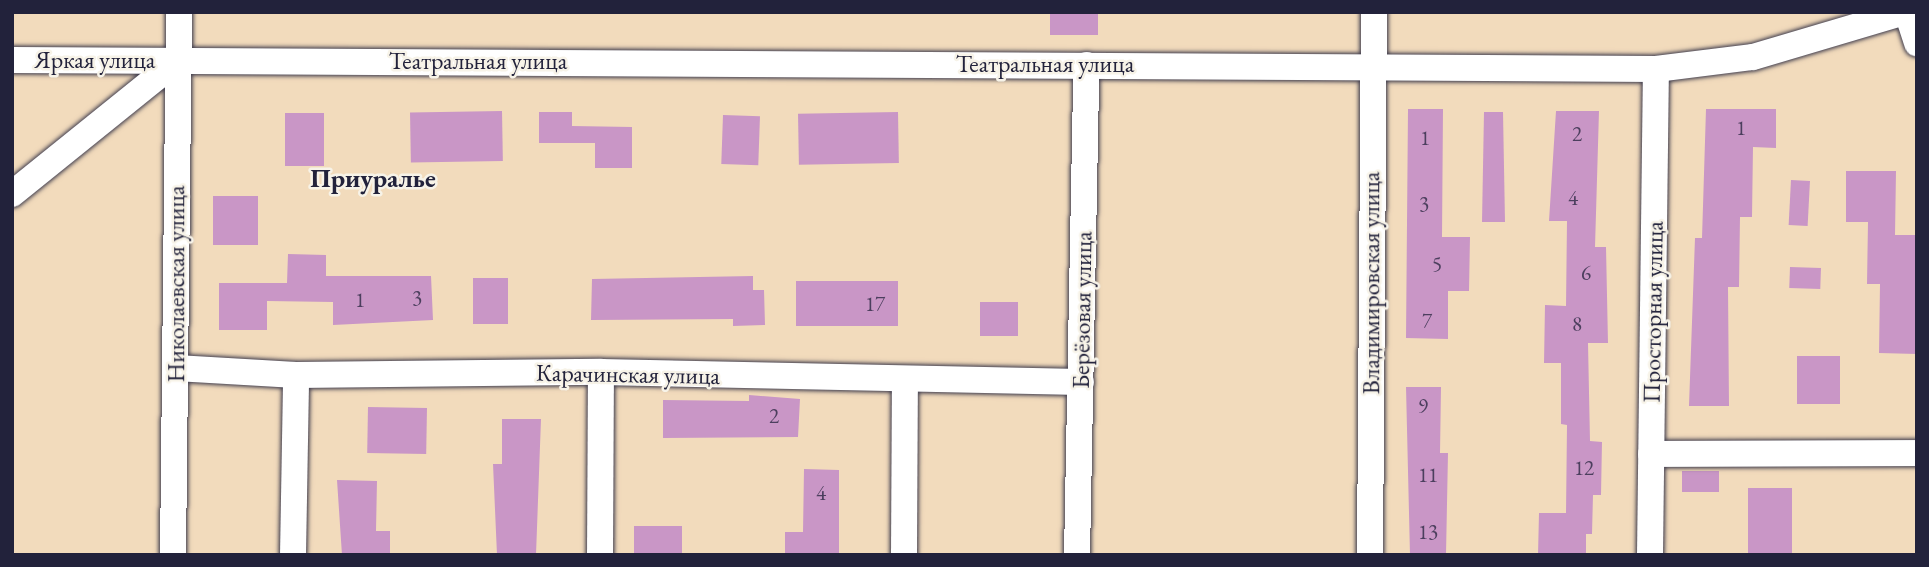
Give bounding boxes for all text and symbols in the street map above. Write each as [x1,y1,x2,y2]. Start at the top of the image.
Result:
street label: Яркая улица [35,46,155,74]
street label: Театральная улица [389,47,567,75]
street label: Театральная улица [956,50,1134,78]
house number: 1 [1736,115,1746,141]
house number: 2 [1572,121,1582,147]
house number: 1 [1420,125,1430,151]
district label: Приуралье [310,163,436,195]
street label: Владимировская улица [1357,172,1385,394]
house number: 4 [1568,185,1578,211]
street label: Николаевская улица [162,186,190,382]
house number: 3 [1419,191,1429,217]
street label: Просторная улица [1637,221,1669,403]
street label: Берёзовая улица [1066,231,1098,389]
house number: 5 [1432,251,1442,277]
house number: 6 [1581,260,1591,286]
house number: 3 [412,285,422,311]
house number: 1 [355,287,365,313]
house number: 17 [865,291,885,317]
house number: 7 [1422,308,1432,334]
house number: 8 [1572,311,1582,337]
street label: Карачинская улица [536,358,720,390]
house number: 9 [1418,393,1428,419]
house number: 2 [769,403,779,429]
house number: 12 [1574,455,1594,481]
house number: 11 [1418,462,1438,488]
house number: 4 [816,480,826,506]
house number: 13 [1418,519,1438,545]

